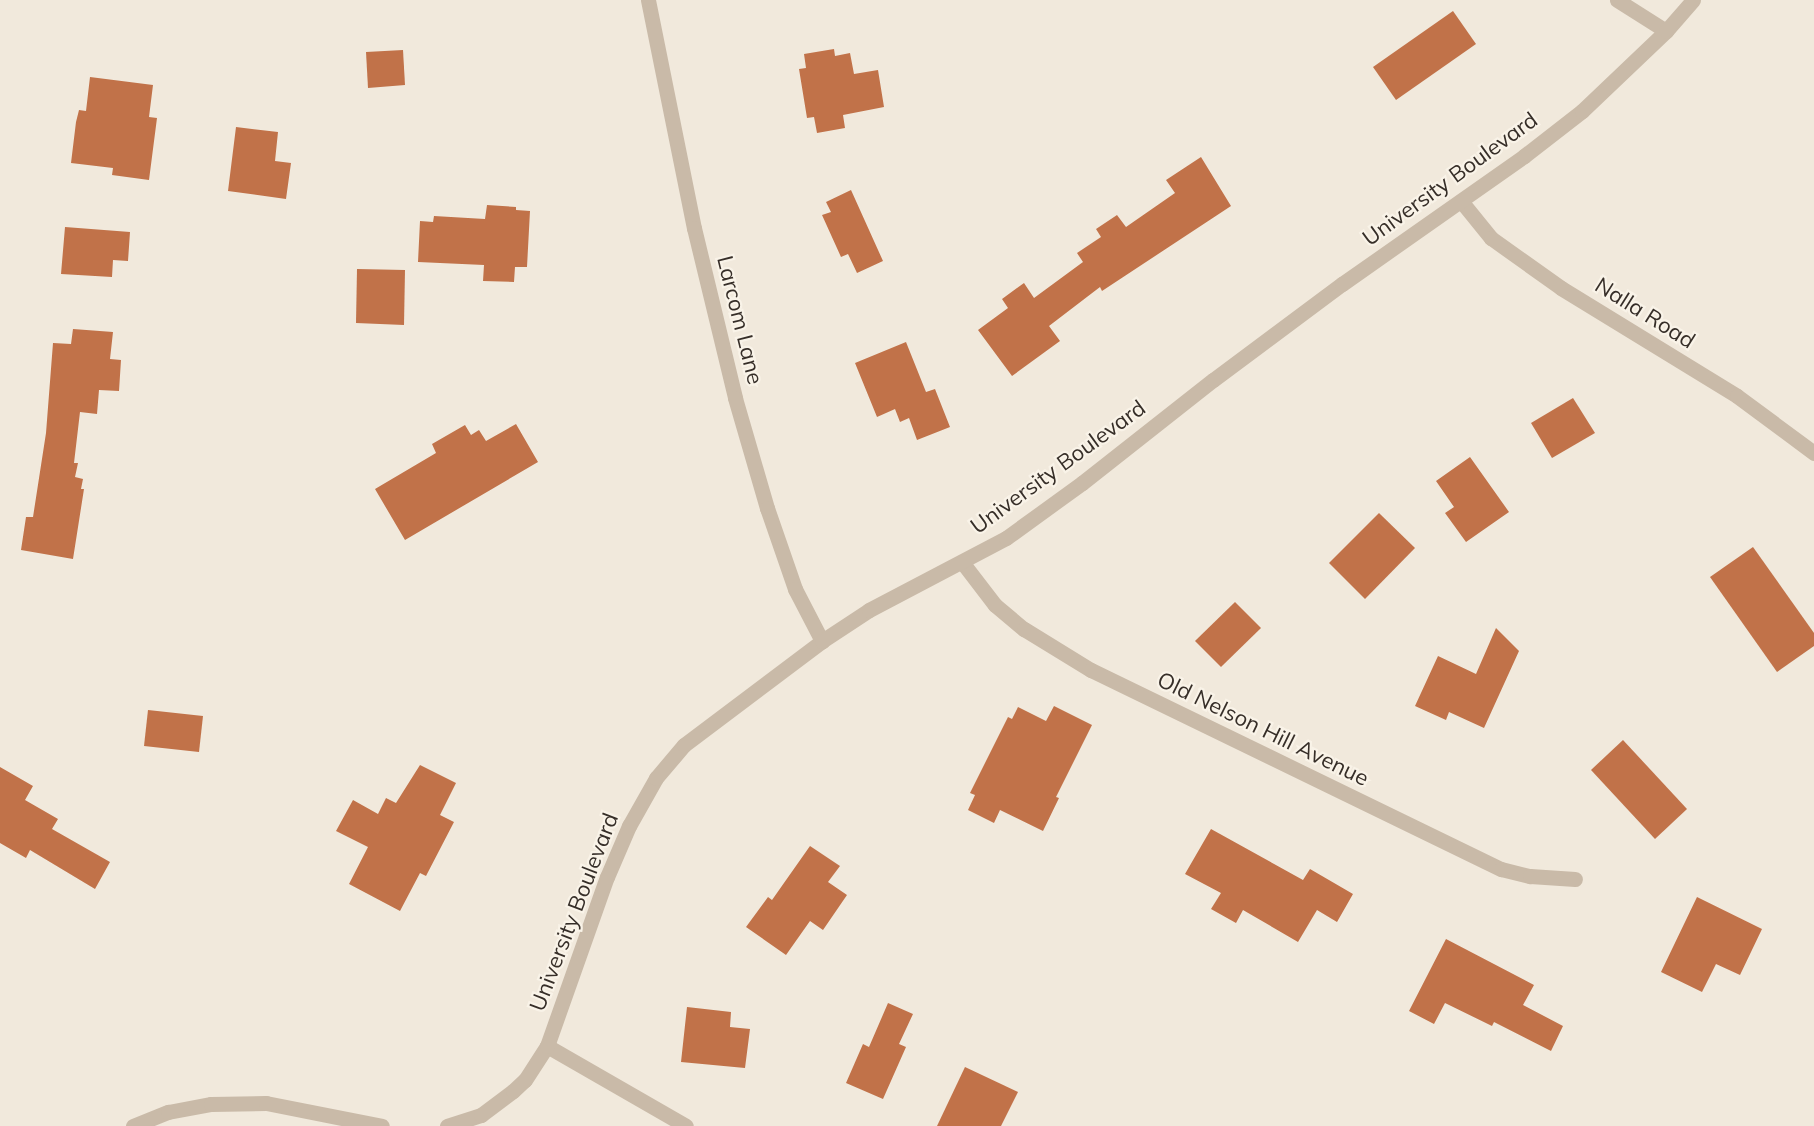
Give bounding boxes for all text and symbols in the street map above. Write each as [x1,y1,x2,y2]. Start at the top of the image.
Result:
street label: University Boulevard [1357,107,1543,251]
street label: Larcom Lane [711,253,769,387]
street label: Nalla Road [1590,272,1700,354]
street label: University Boulevard [965,395,1151,539]
street label: Old Nelson Hill Avenue [1153,666,1373,792]
street label: University Boulevard [524,809,624,1015]

